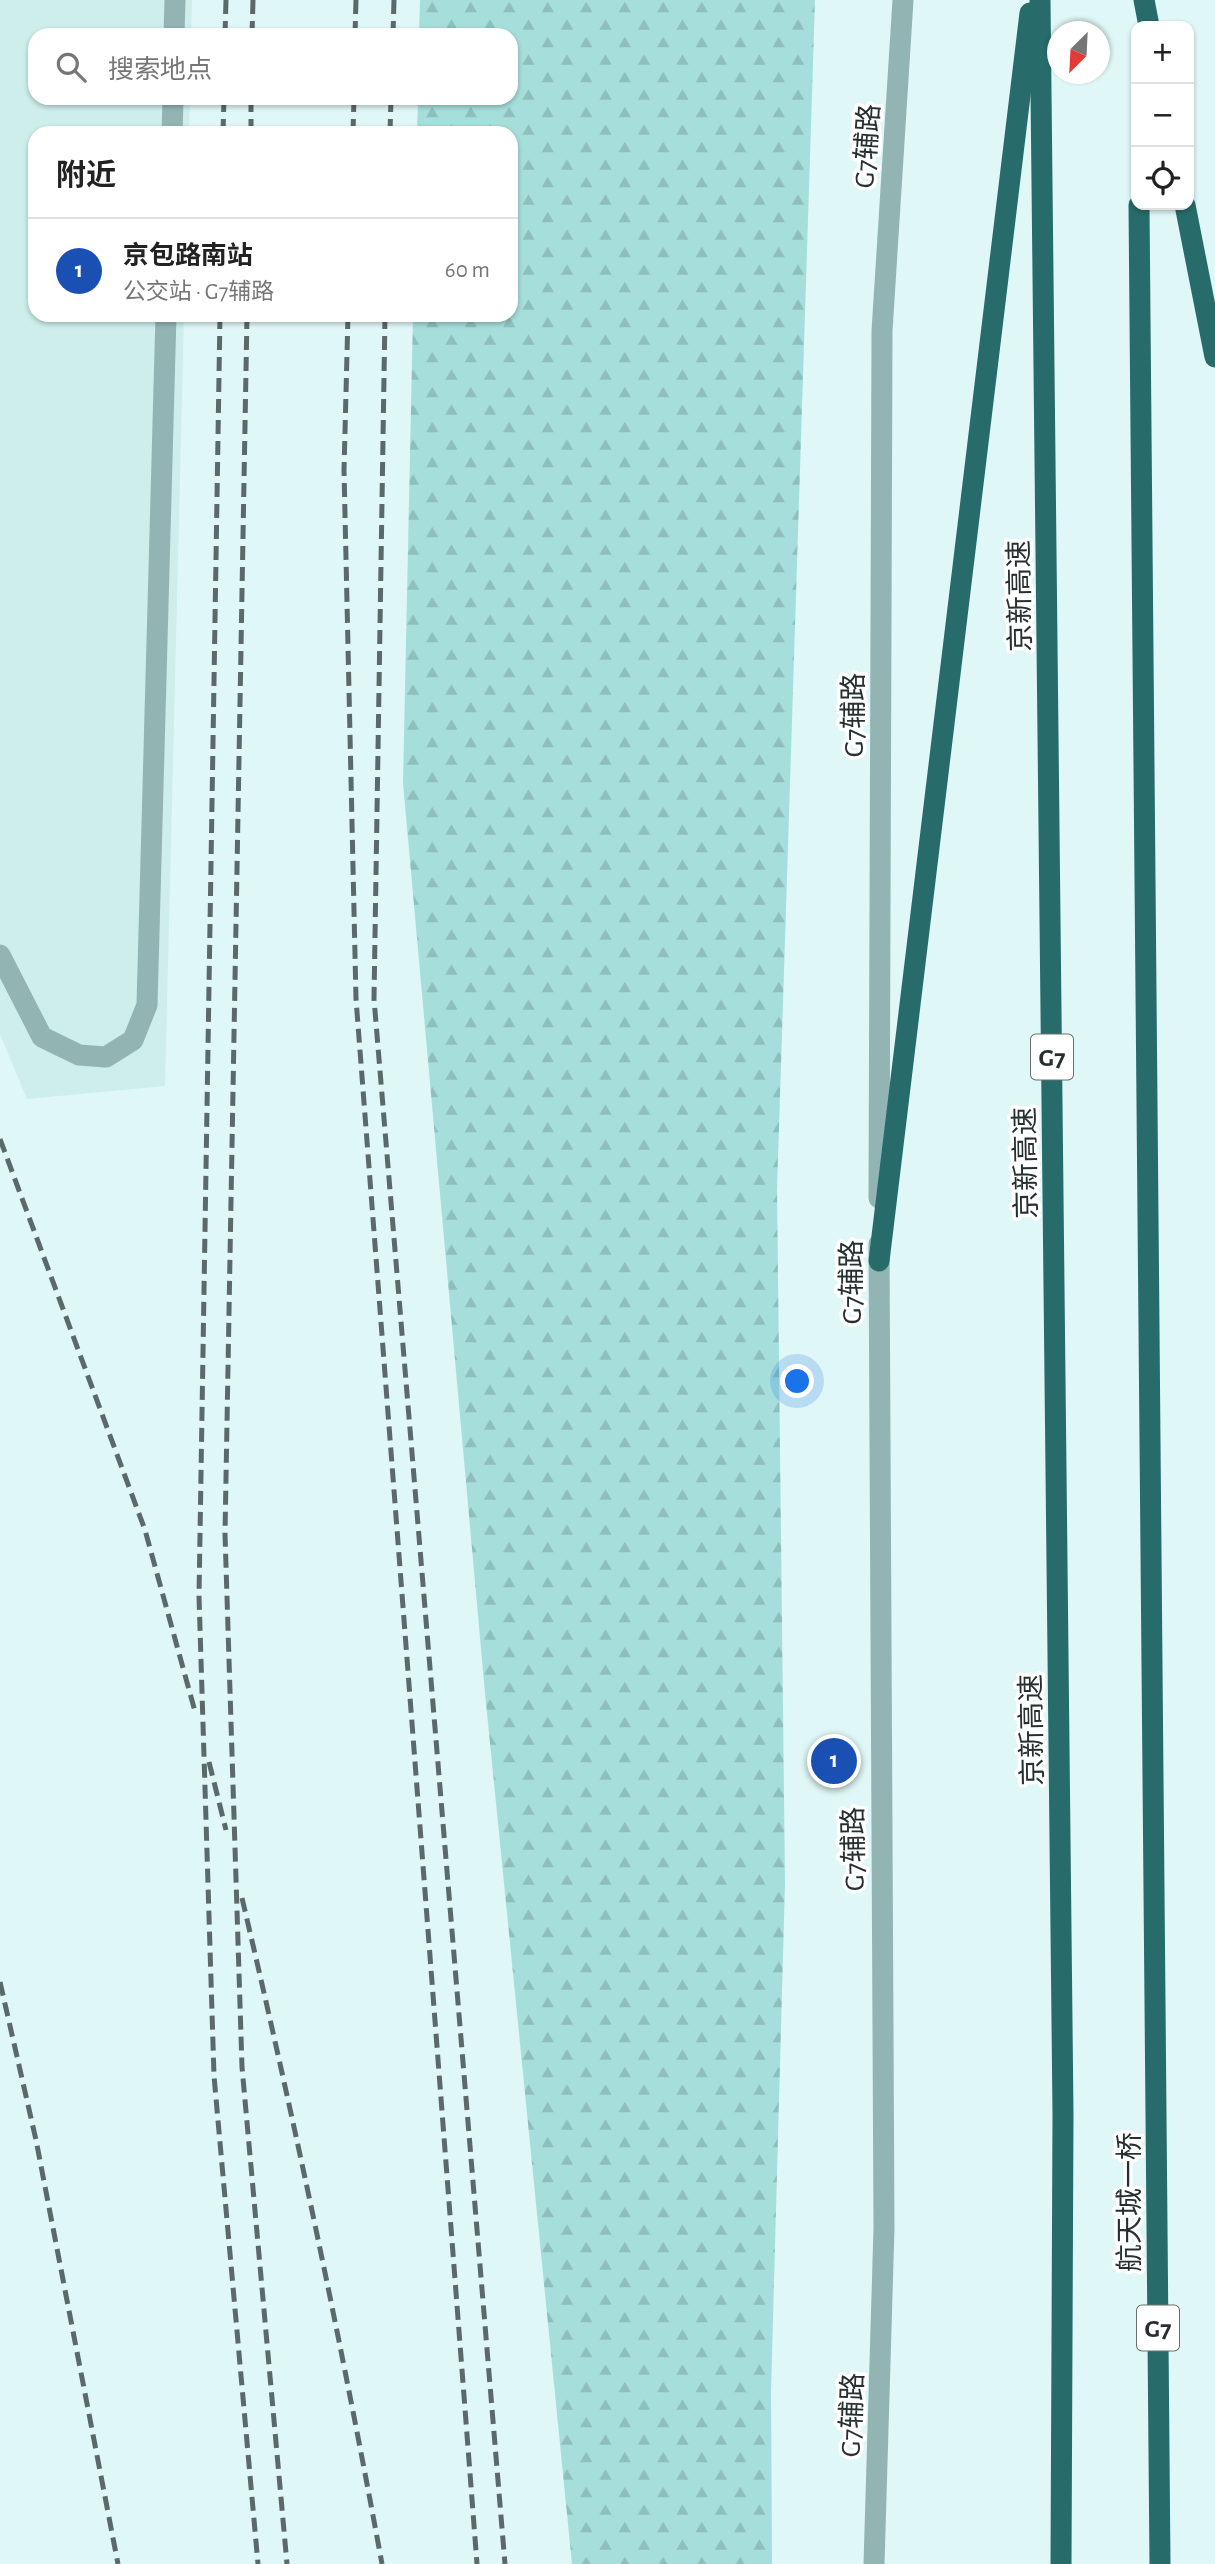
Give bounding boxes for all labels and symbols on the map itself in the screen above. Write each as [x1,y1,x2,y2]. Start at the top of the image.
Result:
north arrow [1047,21,1110,84]
street label: G7辅路 [849,103,885,189]
street label: 京新高速 [1004,540,1036,652]
street label: G7辅路 [839,673,869,757]
road number: G7 [1031,1034,1073,1080]
street label: 京新高速 [1010,1107,1042,1219]
street label: G7辅路 [837,1240,867,1324]
your location [780,1364,814,1398]
street label: 京新高速 [1016,1674,1048,1786]
pin: 1 [811,1735,857,1787]
street label: G7辅路 [838,1806,870,1891]
street label: 航天城一桥 [1115,2132,1145,2272]
road number: G7 [1137,2306,1179,2350]
street label: G7辅路 [836,2372,868,2458]

